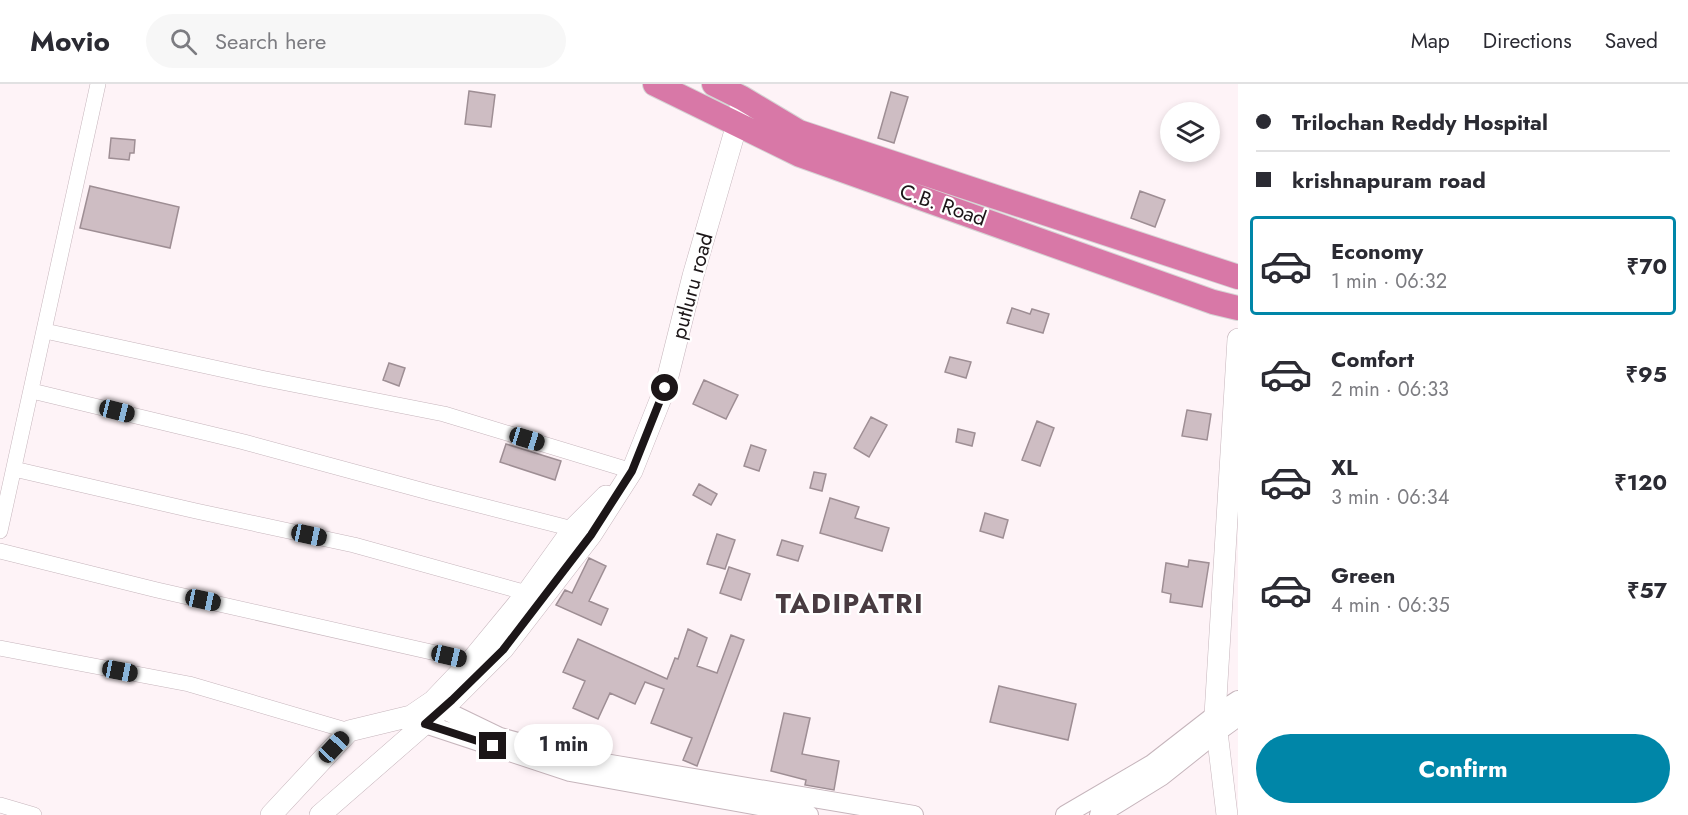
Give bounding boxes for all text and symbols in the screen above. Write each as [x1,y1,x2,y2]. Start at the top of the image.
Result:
search box [146,14,566,68]
text: Movio [30,21,110,62]
icon: search [167,25,200,58]
text: Search here [215,25,326,57]
text: Map [1411,26,1450,56]
text: Directions [1483,26,1572,56]
text: Saved [1605,26,1658,56]
map controls [1160,102,1220,162]
button: layers [1160,102,1220,162]
text: Trilochan Reddy Hospital [1292,106,1548,138]
text: krishnapuram road [1292,164,1486,196]
street label: C.B. Road [896,176,990,234]
street label: putluru road [663,230,721,342]
text: Economy [1331,235,1423,267]
icon: car [1259,239,1313,293]
text: ₹70 [1627,250,1667,282]
text: 1 min · 06:32 [1331,267,1447,296]
text: Comfort [1331,343,1414,375]
icon: car [1259,347,1313,401]
text: ₹95 [1626,358,1667,390]
route start [651,374,678,401]
text: 2 min · 06:33 [1331,375,1449,404]
car [97,398,137,424]
car [507,425,547,453]
text: XL [1331,451,1358,483]
icon: car [1259,455,1313,509]
text: ₹120 [1614,466,1667,498]
text: 3 min · 06:34 [1331,483,1449,512]
car [290,522,328,548]
text: Green [1331,559,1395,591]
icon: car [1259,563,1313,617]
text: ₹57 [1627,574,1667,606]
district label: TADIPATRI [776,584,924,623]
car [184,587,222,613]
text: 4 min · 06:35 [1331,591,1450,620]
car [429,643,469,669]
car [101,659,139,683]
callout: 1 min [514,725,613,767]
car [315,728,353,766]
text: 1 min [539,730,588,759]
route end [479,732,506,759]
button: Confirm [1256,734,1670,803]

